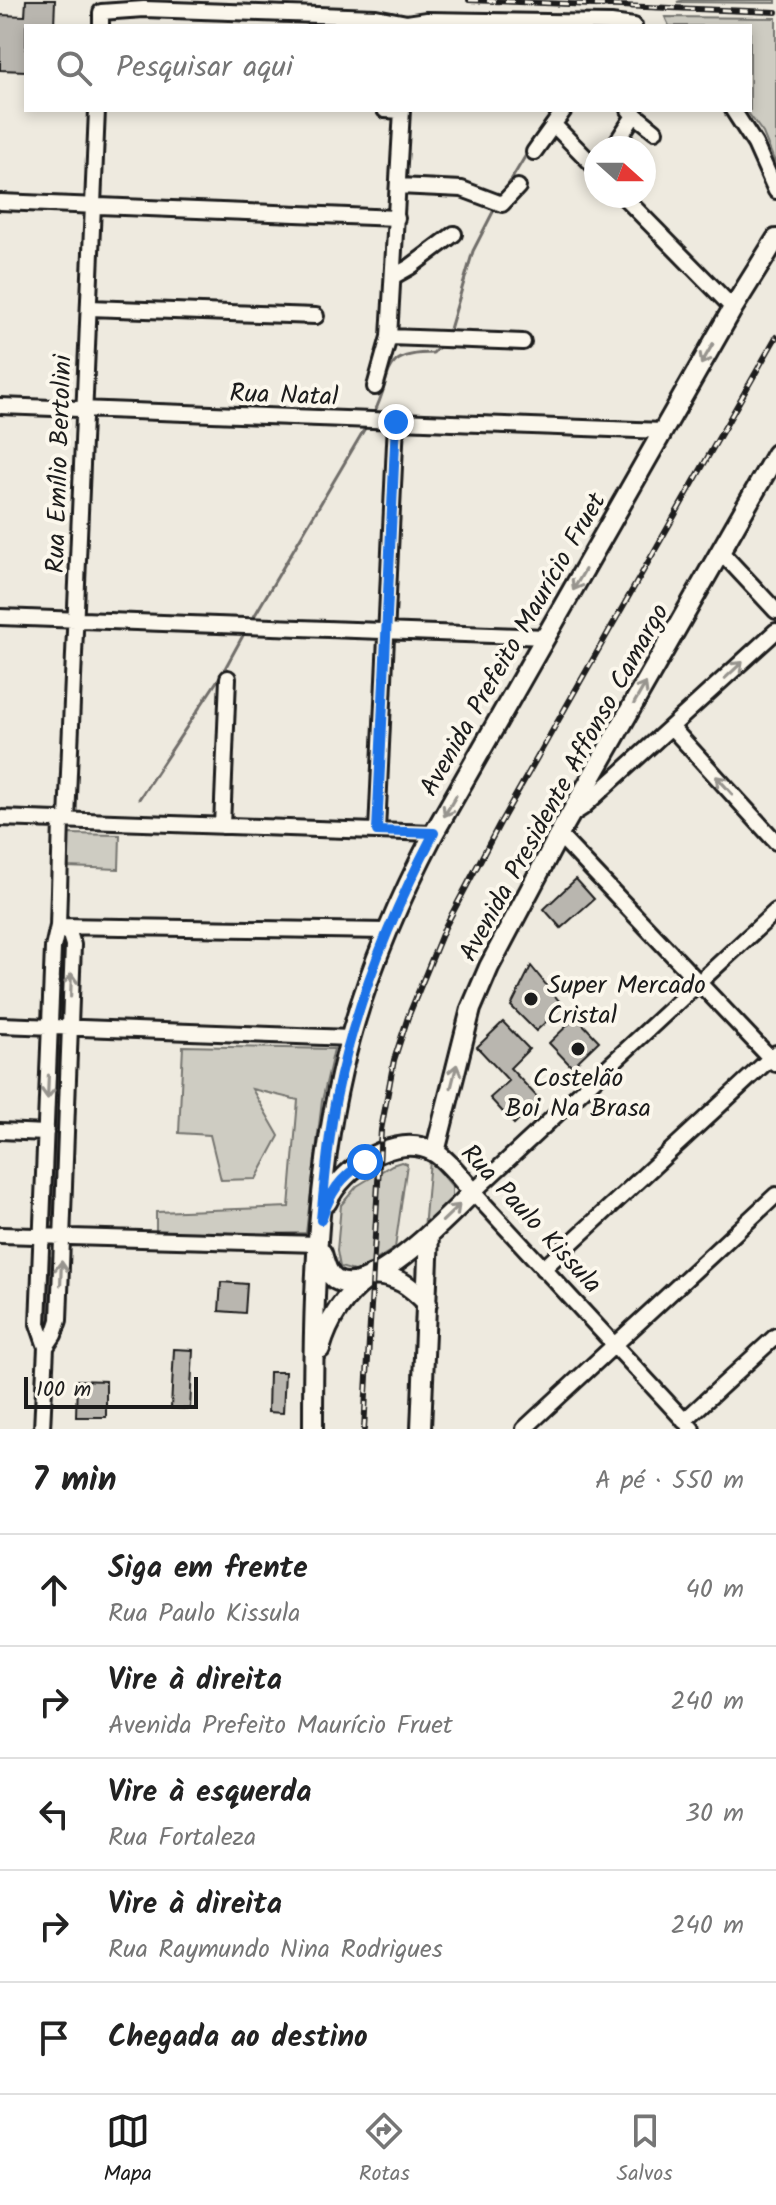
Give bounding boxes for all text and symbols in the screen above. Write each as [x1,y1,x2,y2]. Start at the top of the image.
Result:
search box [24,24,752,112]
text: Pesquisar aqui [116,44,293,92]
icon: search [52,46,96,90]
north arrow [584,136,656,208]
one-way arrow [699,341,714,365]
street label: Rua Emílio Bertolini [35,352,85,574]
street label: Rua Natal [229,373,339,419]
route end [378,404,414,440]
street label: Avenida Prefeito Maurício Fruet [409,484,619,805]
one-way arrow [571,567,586,591]
street label: Avenida Presidente Affonso Camargo [448,596,681,970]
one-way arrow [723,662,743,680]
one-way arrow [633,682,648,706]
one-way arrow [714,775,733,795]
one-way arrow [442,793,457,817]
place label: Super Mercado Cristal [547,965,706,1037]
one-way arrow [64,972,79,999]
marker: Super Mercado Cristal [522,990,540,1008]
marker: Costelão Boi Na Brasa [569,1040,587,1058]
place label: Costelão Boi Na Brasa [505,1058,651,1130]
one-way arrow [448,1064,463,1090]
one-way arrow [40,1073,55,1100]
street label: Rua Paulo Kissula [450,1135,612,1304]
route start [347,1144,383,1180]
one-way arrow [441,1204,461,1223]
one-way arrow [54,1260,69,1287]
scale bar [24,1373,198,1409]
text: 100 m [36,1373,91,1408]
text: 7 min [32,1454,117,1508]
text: A pé · 550 m [595,1460,744,1502]
text: Siga em frente [108,1545,308,1593]
icon: ahead [32,1568,76,1612]
text: 40 m [686,1569,744,1611]
text: Rua Paulo Kissula [108,1593,300,1635]
text: Vire à direita [108,1657,282,1705]
icon: right [32,1680,76,1724]
text: 240 m [670,1681,744,1723]
text: Avenida Prefeito Maurício Fruet [108,1705,453,1747]
text: Vire à esquerda [108,1769,312,1817]
icon: left [32,1792,76,1836]
text: 30 m [685,1793,744,1835]
text: Rua Fortaleza [108,1817,256,1859]
text: Vire à direita [108,1881,282,1929]
icon: right [32,1904,76,1948]
text: 240 m [670,1905,744,1947]
text: Rua Raymundo Nina Rodrigues [108,1929,443,1971]
text: Chegada ao destino [108,2014,368,2062]
icon: arrive [32,2016,76,2060]
tab: Mapa [103,2109,152,2192]
tab: Rotas [359,2109,410,2192]
tab: Salvos [617,2109,673,2192]

